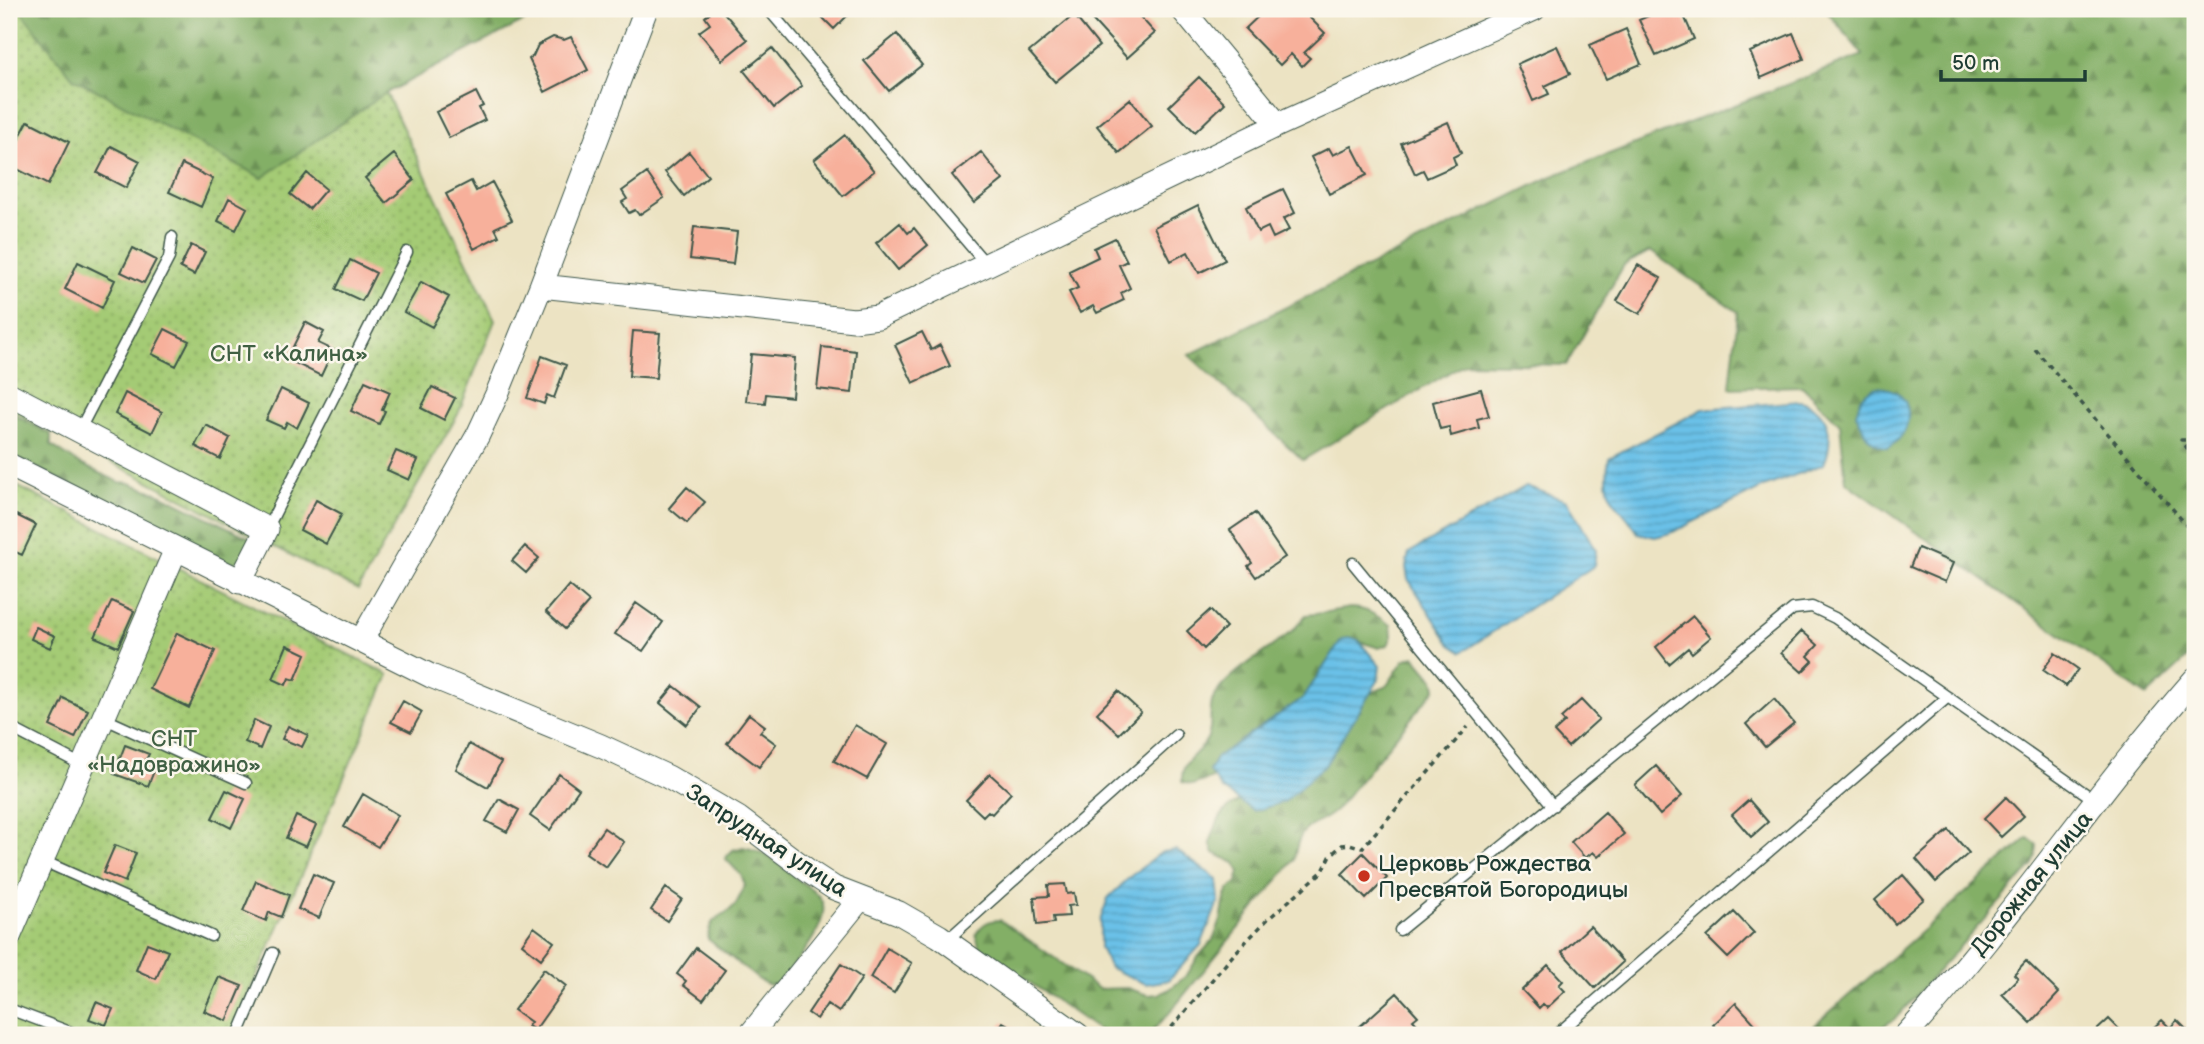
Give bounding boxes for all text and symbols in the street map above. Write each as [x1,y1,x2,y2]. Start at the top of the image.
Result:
scale bar [1941,38,2085,82]
text: 50 m [1952,51,1999,76]
park label: СНТ «Калина» [210,340,368,368]
park label: СНТ «Надовражино» [87,725,261,779]
street label: Запрудная улица [680,778,853,904]
street label: Дорожная улица [1965,805,2099,962]
place label: Церковь Рождества Пресвятой Богородицы [1378,850,1628,904]
marker: Церковь Рождества Пресвятой Богородицы [1356,868,1372,884]

